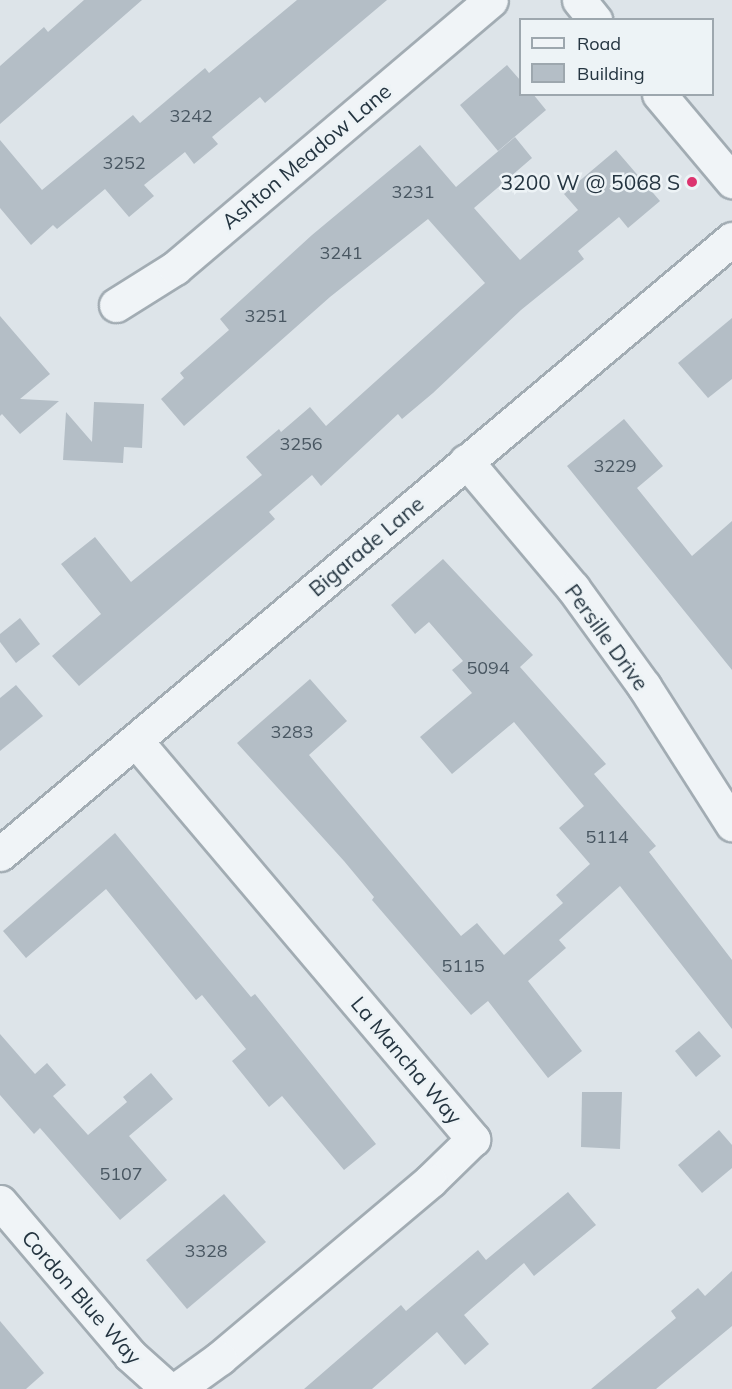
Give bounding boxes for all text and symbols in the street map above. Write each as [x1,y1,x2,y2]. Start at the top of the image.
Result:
legend [519,18,714,96]
text: Road [577,32,621,55]
text: Building [577,62,645,85]
street label: Ashton Meadow Lane [216,78,396,234]
house number: 3242 [169,105,213,127]
house number: 3252 [102,152,146,174]
place label: 3200 W @ 5068 S [500,169,680,195]
marker: 3200 W @ 5068 S [685,175,699,189]
house number: 3231 [391,181,435,203]
house number: 3241 [319,242,363,264]
house number: 3251 [244,305,288,327]
house number: 3256 [279,433,323,455]
house number: 3229 [593,455,637,477]
street label: Bigarade Lane [304,491,428,601]
street label: Persille Drive [560,579,654,695]
house number: 5094 [466,657,510,679]
house number: 3283 [270,721,314,743]
house number: 5114 [585,826,629,848]
house number: 5115 [441,955,485,977]
street label: La Mancha Way [346,991,468,1129]
house number: 5107 [99,1163,143,1185]
street label: Cordon Blue Way [17,1225,147,1369]
house number: 3328 [184,1240,228,1262]

